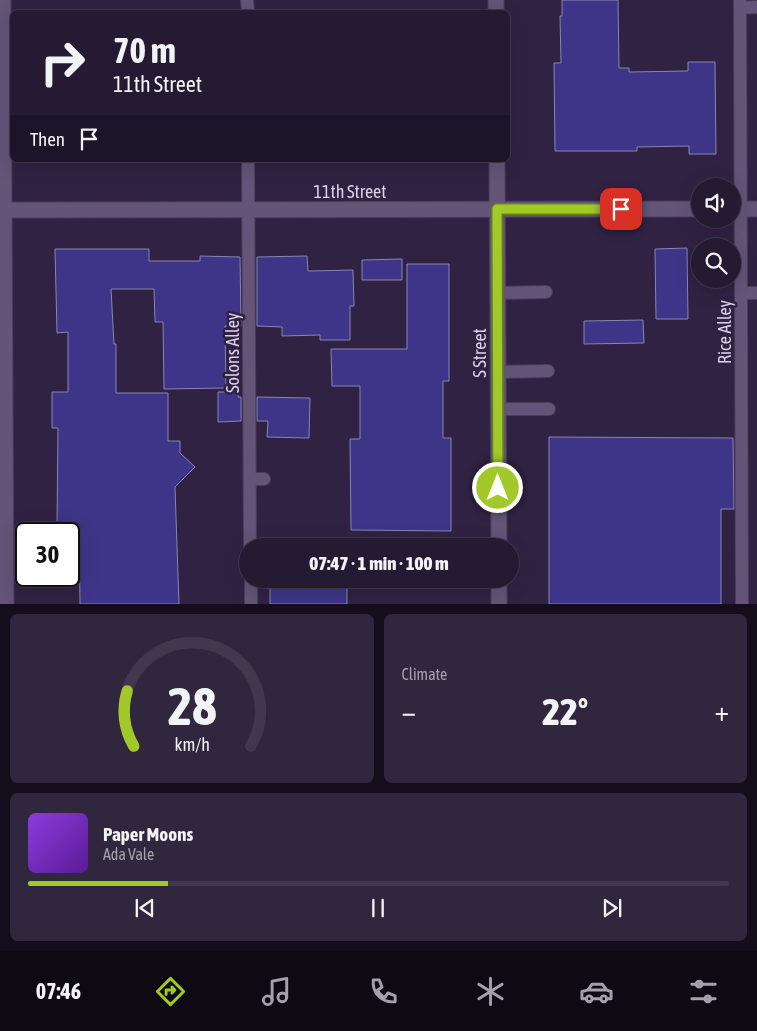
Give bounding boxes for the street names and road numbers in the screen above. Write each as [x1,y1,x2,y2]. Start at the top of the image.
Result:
street label: 11th Street [314,181,386,202]
street label: Rice Alley [714,300,735,364]
street label: Solons Alley [222,313,243,393]
street label: S Street [469,328,490,378]

